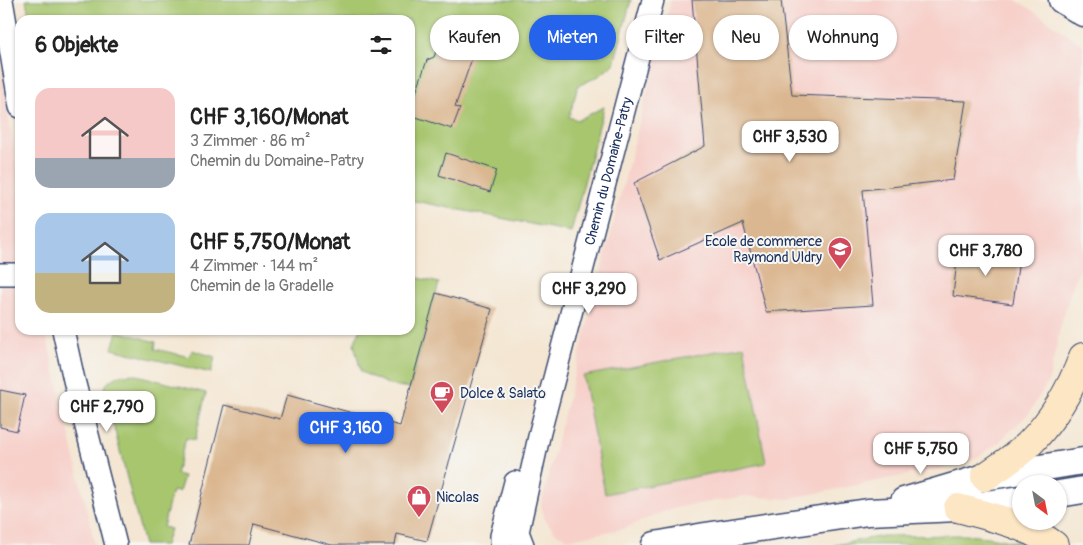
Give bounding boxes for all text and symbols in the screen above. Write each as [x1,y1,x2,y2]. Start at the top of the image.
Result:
chip: Kaufen [430,15,519,60]
chip: Mieten [529,15,616,60]
chip: Filter [626,15,703,60]
chip: Neu [713,15,779,60]
chip: Wohnung [789,15,897,60]
icon: filters [367,31,395,59]
text: 6 Objekte [35,32,118,59]
street label: Chemin du Domaine-Patry [581,95,636,247]
text: CHF 3,160/Monat [190,104,349,131]
icon: home [75,108,135,168]
pin: CHF 3,530 [733,120,847,163]
text: CHF 3,530 [753,127,827,147]
text: 3 Zimmer · 86 m² [190,131,310,151]
text: Chemin du Domaine-Patry [190,151,364,171]
text: CHF 5,750/Monat [190,229,350,256]
icon: home [75,233,135,293]
place label: Ecole de commerce Raymond Uldry [705,233,822,266]
pin: CHF 3,780 [929,234,1043,277]
school or university icon: Ecole de commerce Raymond Uldry [827,236,853,270]
text: CHF 3,780 [949,241,1023,261]
text: 4 Zimmer · 144 m² [190,256,318,276]
pin: CHF 3,290 [532,272,646,315]
text: Chemin de la Gradelle [190,276,334,296]
text: CHF 3,290 [552,279,626,299]
cafe icon: Dolce & Salato [429,380,455,414]
place label: Dolce & Salato [460,385,546,402]
pin: CHF 2,790 [50,390,164,433]
text: CHF 2,790 [70,397,144,417]
pin: CHF 3,160 [289,412,403,454]
text: CHF 3,160 [310,418,382,438]
pin: CHF 5,750 [864,432,978,475]
text: CHF 5,750 [884,439,958,459]
north arrow [1012,475,1068,530]
map controls [1012,475,1067,530]
shop icon: Nicolas [406,484,432,518]
place label: Nicolas [436,489,479,506]

